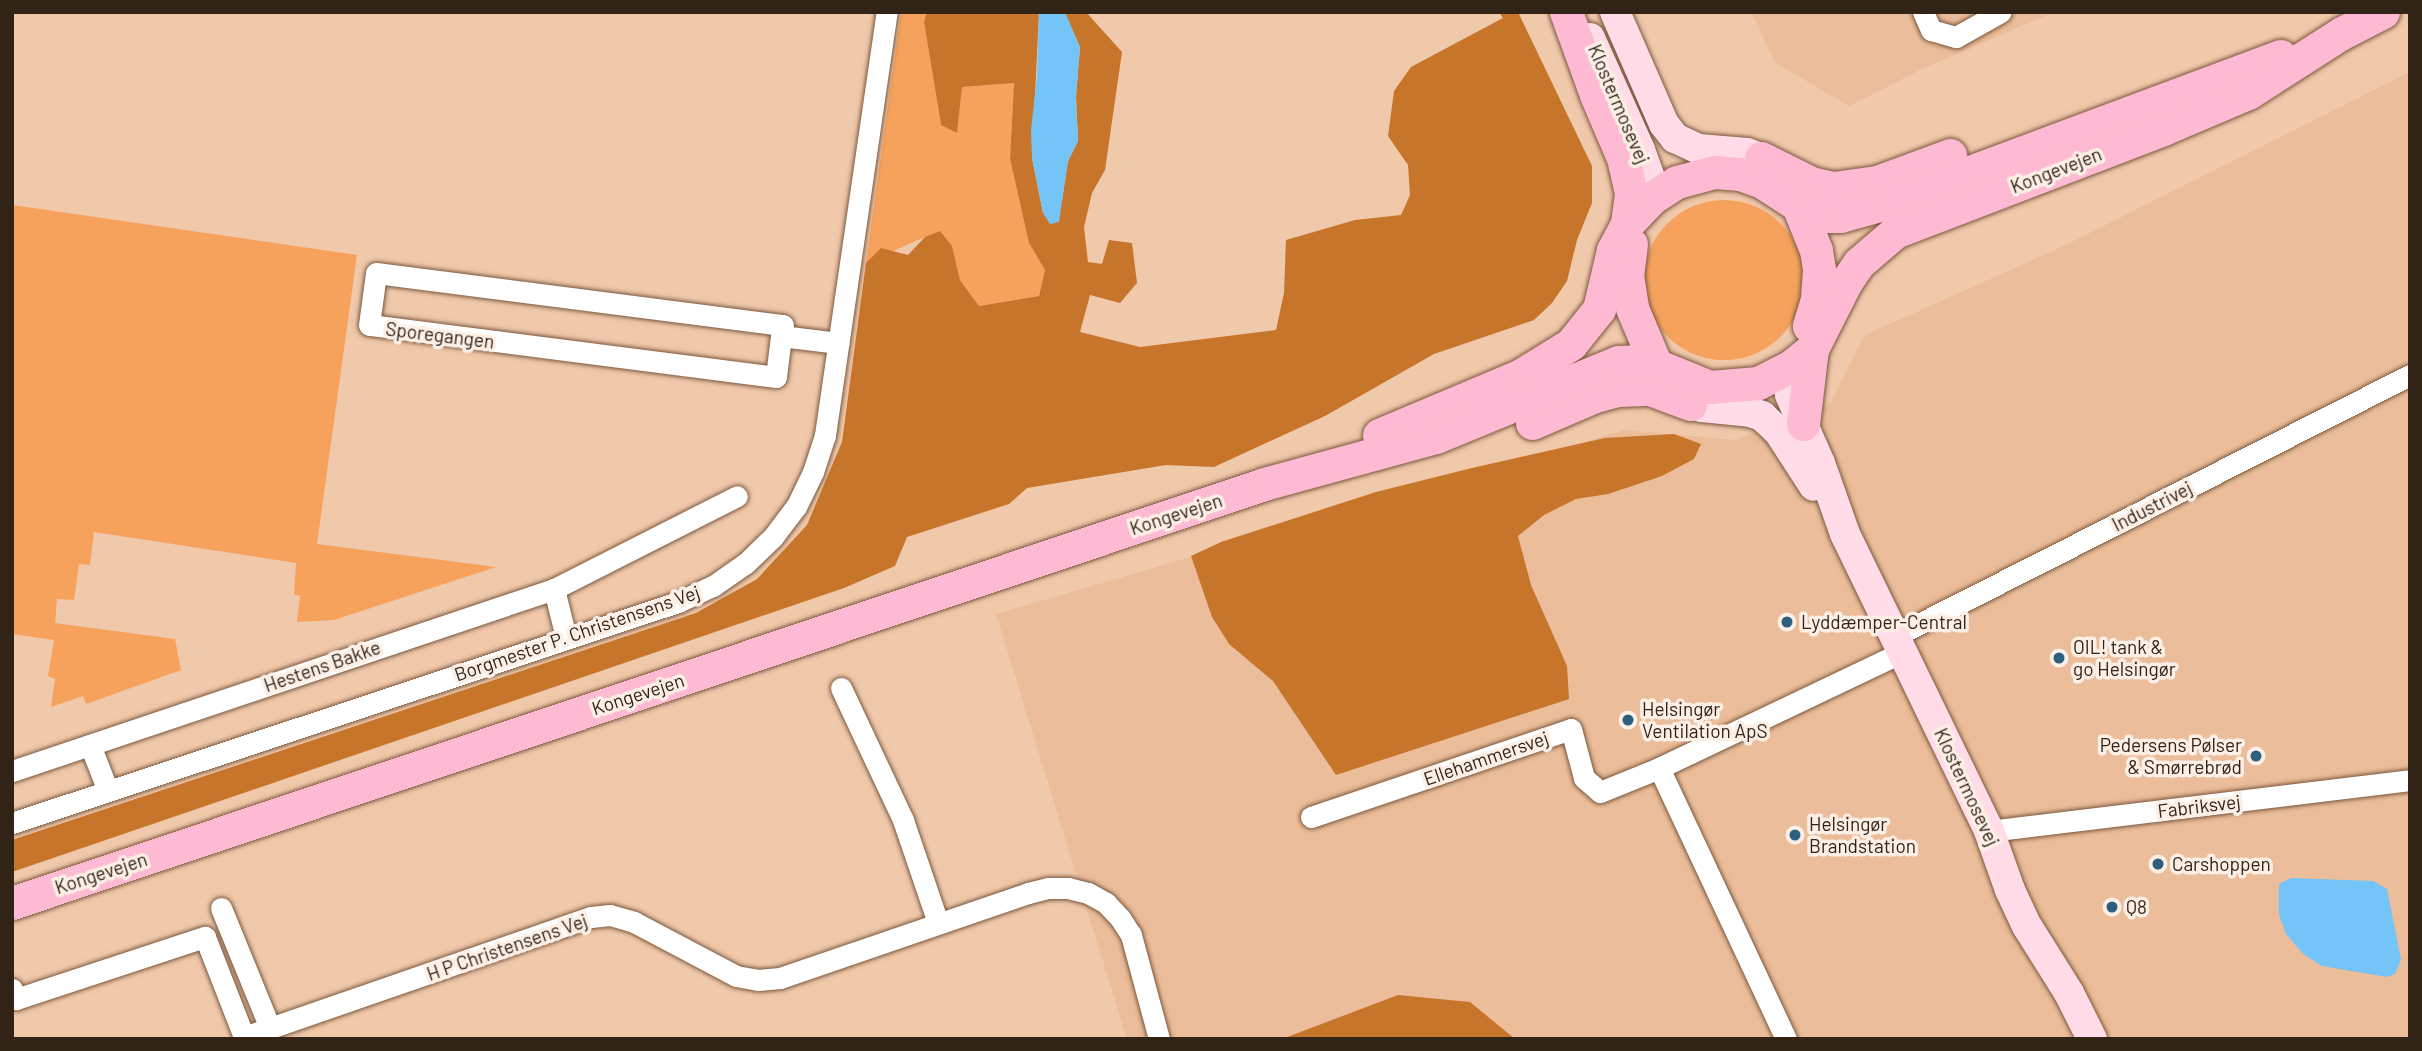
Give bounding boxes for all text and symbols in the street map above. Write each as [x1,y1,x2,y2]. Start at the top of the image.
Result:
street label: Klostermosevej [1584,41,1654,167]
street label: Kongevejen [2007,142,2105,198]
street label: Sporegangen [384,317,496,353]
street label: Industrivej [2108,476,2196,536]
street label: Kongevejen [1127,488,1225,540]
street label: Borgmester P. Christensens Vej [451,580,703,686]
place label: Lyddæmper-Central [1801,611,1967,633]
marker: Lyddæmper-Central [1779,614,1795,630]
street label: Hestens Bakke [261,635,383,697]
place label: OIL! tank & go Helsingør [2073,636,2176,680]
marker: OIL! tank & go Helsingør [2051,650,2067,666]
street label: Kongevejen [589,668,687,720]
place label: Helsingør Ventilation ApS [1642,698,1768,742]
marker: Helsingør Ventilation ApS [1620,712,1636,728]
street label: Klostermosevej [1930,724,2004,850]
street label: Ellehammersvej [1421,726,1551,790]
place label: Pedersens Pølser & Smørrebrød [2100,734,2242,778]
marker: Pedersens Pølser & Smørrebrød [2248,748,2264,764]
street label: Fabriksvej [2156,790,2242,822]
place label: Helsingør Brandstation [1809,813,1916,857]
marker: Helsingør Brandstation [1787,827,1803,843]
street label: Kongevejen [52,847,150,899]
place label: Carshoppen [2172,853,2271,875]
marker: Carshoppen [2150,856,2166,872]
place label: Q8 [2126,896,2147,918]
marker: Q8 [2104,899,2120,915]
street label: H P Christensens Vej [424,909,590,985]

